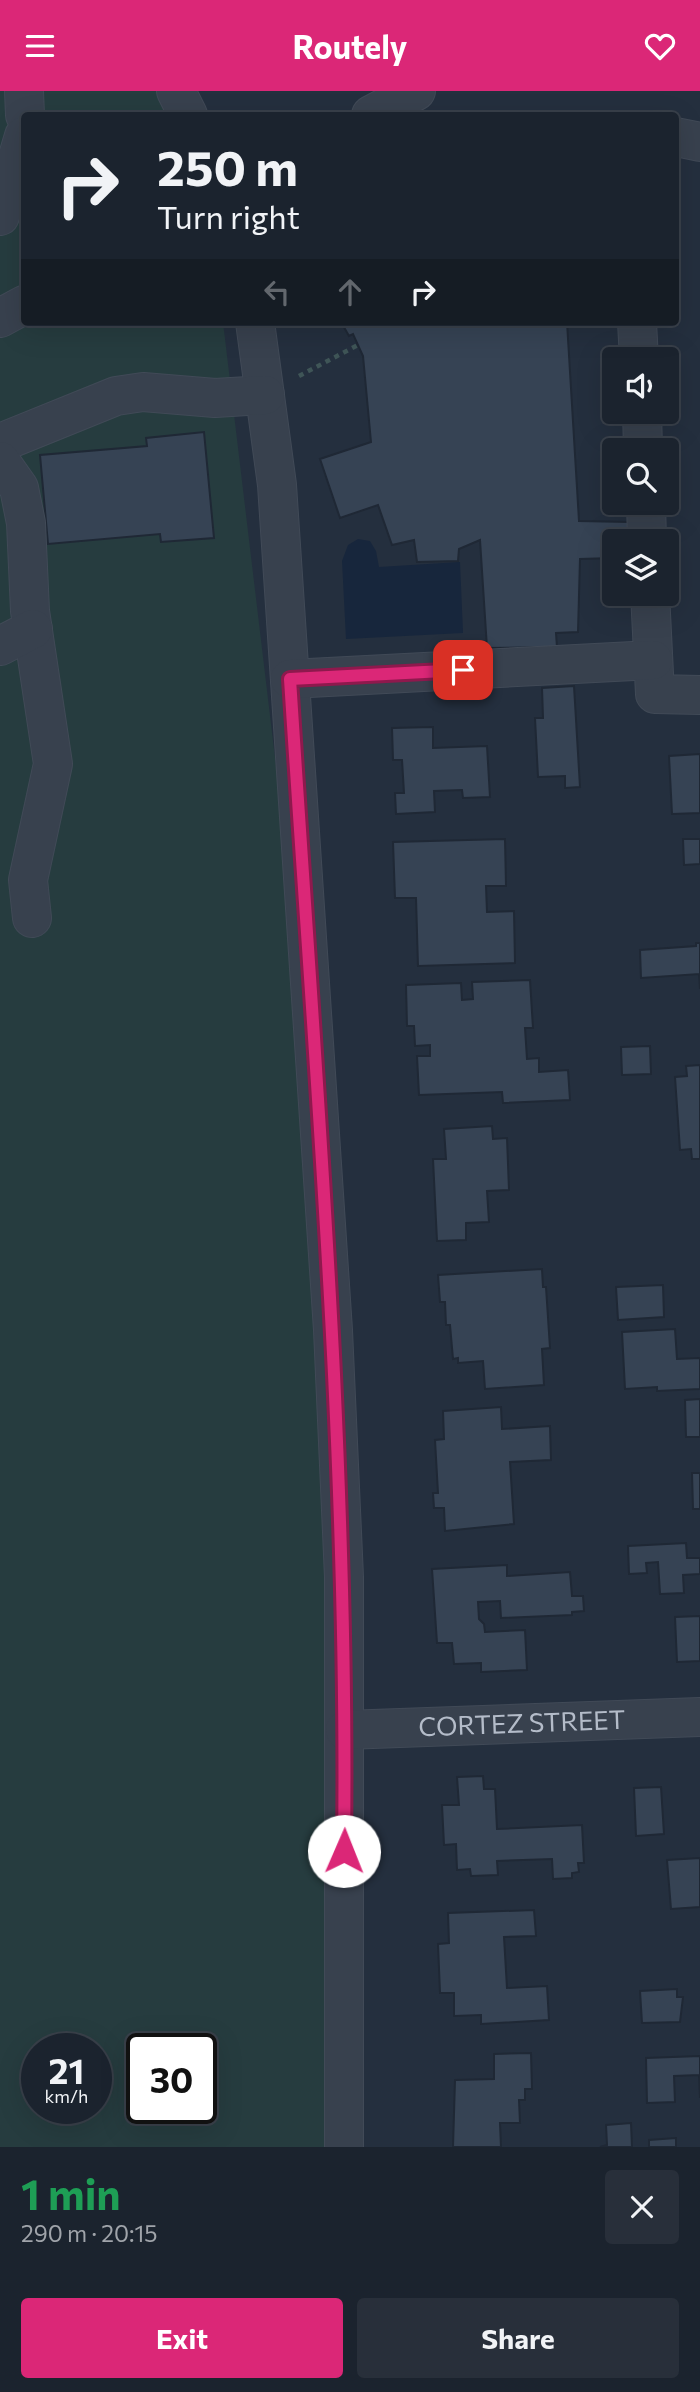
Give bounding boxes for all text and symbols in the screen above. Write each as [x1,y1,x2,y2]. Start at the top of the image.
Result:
text: Routely [293,26,407,66]
icon: menu [21,27,59,65]
icon: heart [641,27,679,65]
text: 250 m [157,136,298,196]
icon: right [42,140,133,231]
text: Turn right [157,196,300,236]
icon: left [258,273,296,311]
icon: ahead [331,273,369,311]
icon: right [404,273,442,311]
map controls [602,347,679,606]
button: sound [602,347,679,424]
button: search [602,438,679,515]
button: layers [602,529,679,606]
pin [433,640,493,700]
icon: arrive [444,651,482,689]
street label: CORTEZ STREET [418,1703,626,1741]
position arrow [307,1814,381,1888]
speed limit sign: 30 [126,2033,217,2124]
text: 21 [49,2048,84,2091]
text: km/h [45,2085,88,2107]
text: 1 min [21,2167,121,2219]
button: close [605,2170,679,2244]
text: 290 m · 20:15 [21,2219,158,2247]
button: Exit [21,2298,343,2378]
button: Share [357,2298,679,2378]

